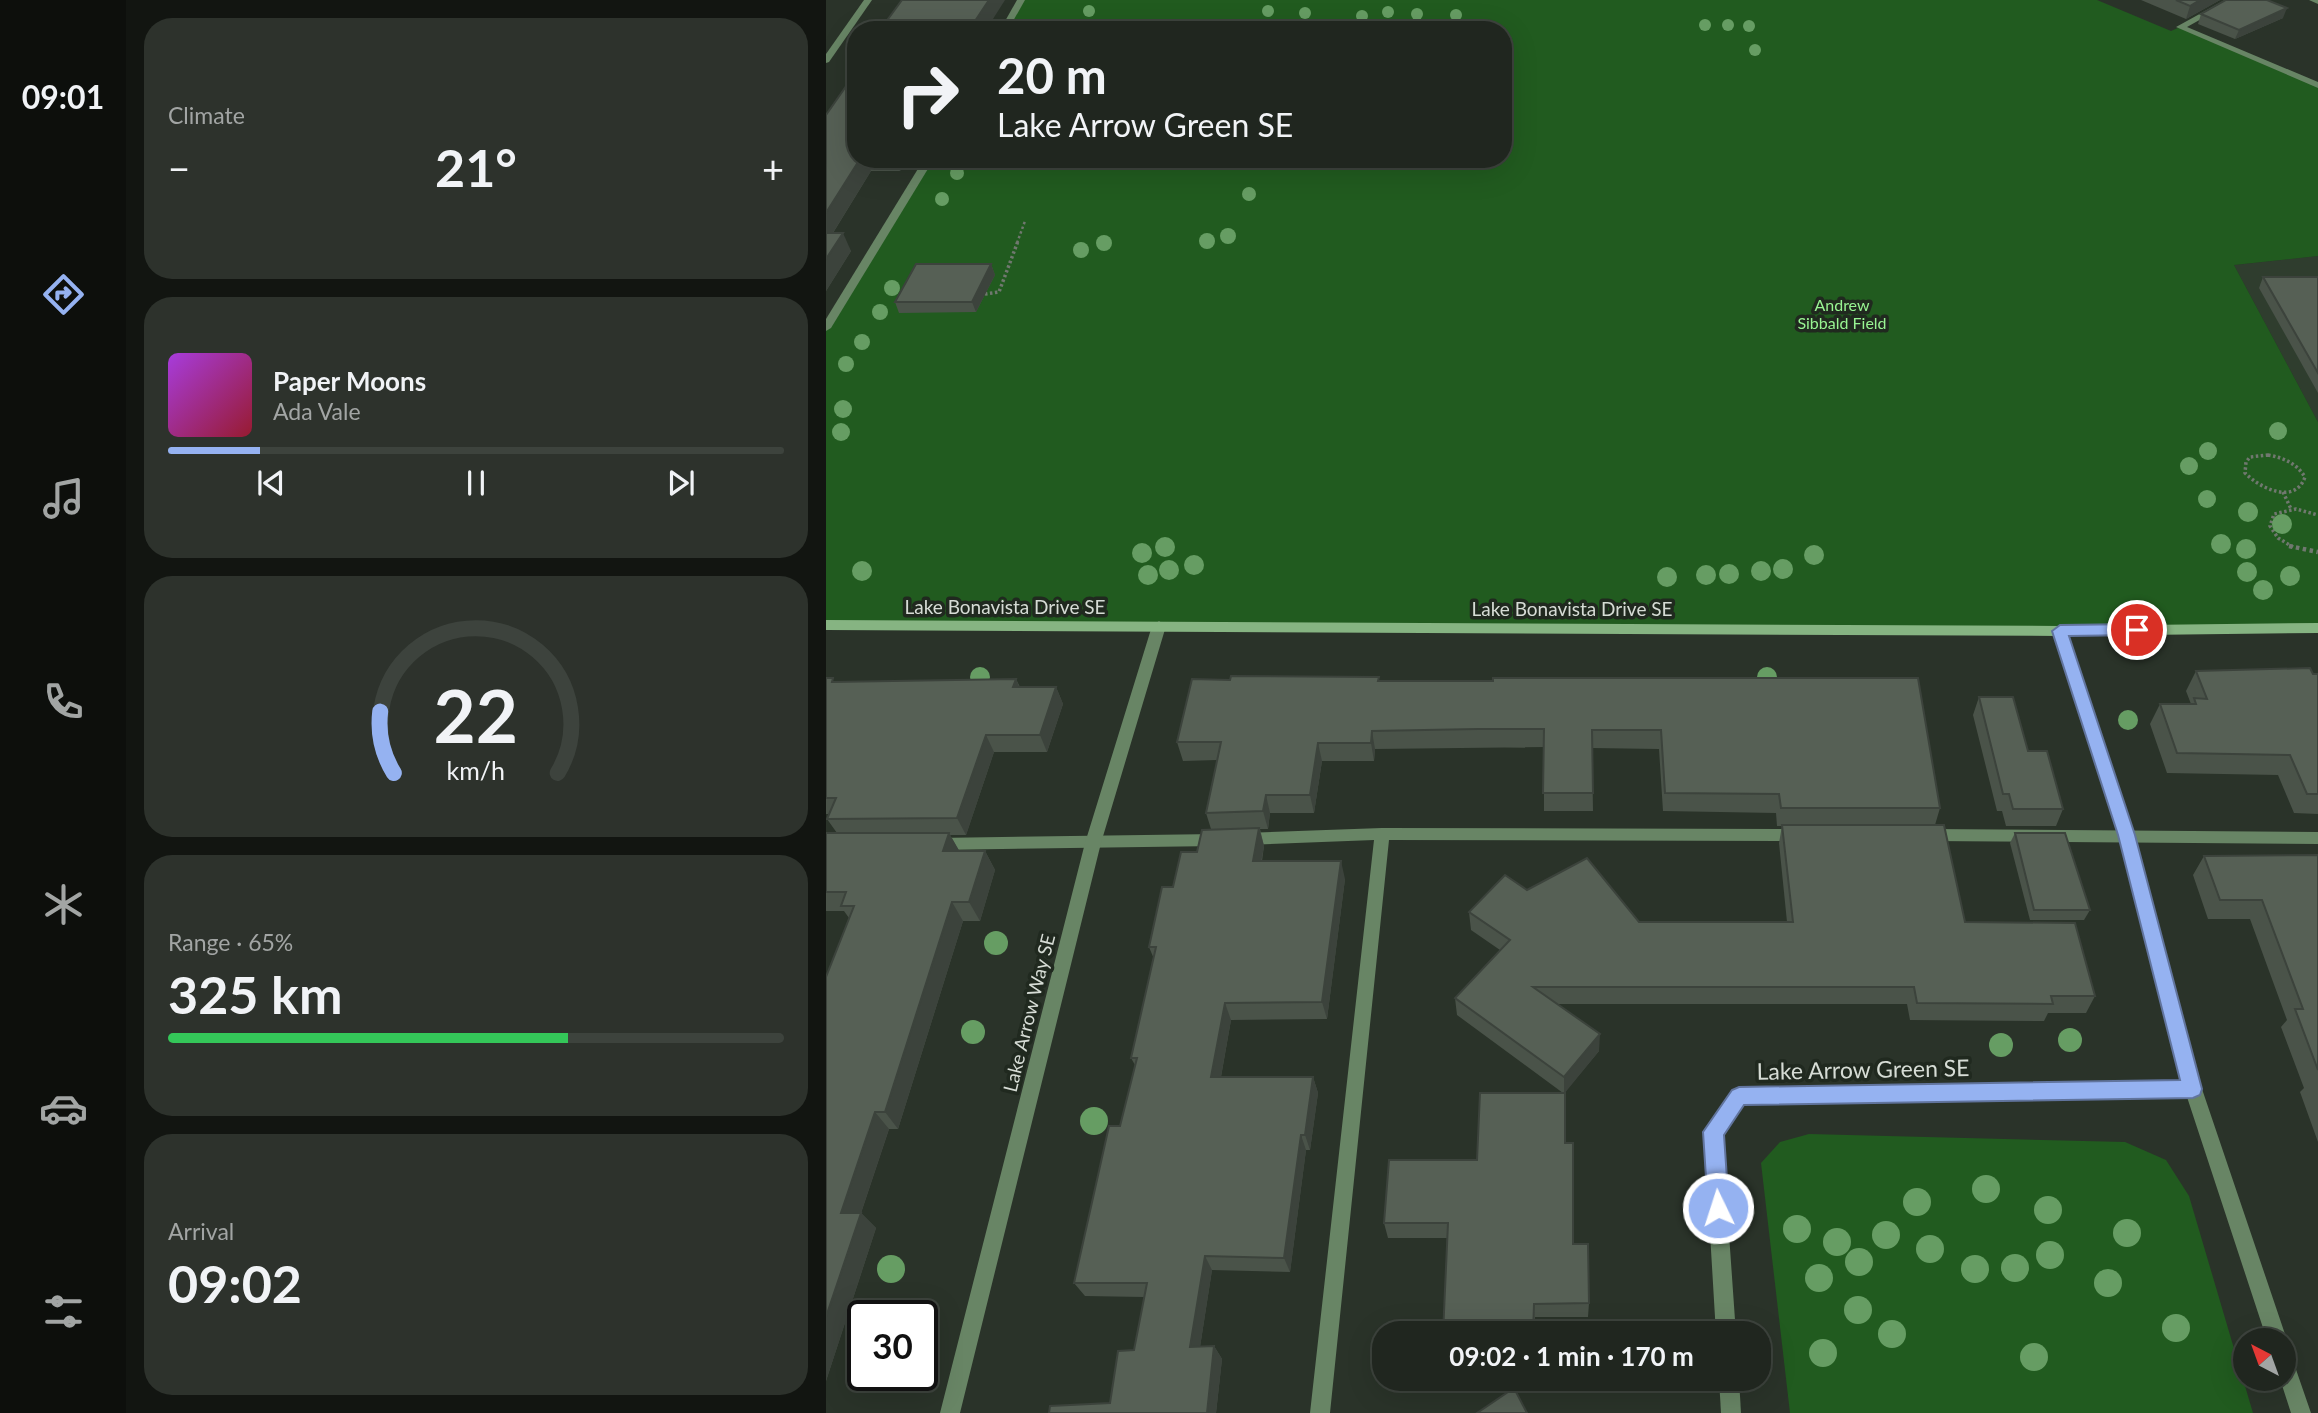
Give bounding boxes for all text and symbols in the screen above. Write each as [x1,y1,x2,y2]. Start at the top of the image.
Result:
text: 20 m [997,46,1107,104]
icon: right [882,49,973,140]
text: 09:01 [22,77,104,116]
text: Climate [168,101,245,129]
text: Lake Arrow Green SE [997,105,1293,144]
text: 21° [435,136,517,198]
text: − [168,145,190,191]
text: + [762,145,784,191]
icon: directions [39,270,88,319]
park label: Andrew Sibbald Field [1797,295,1887,332]
text: Paper Moons [273,365,426,397]
text: Ada Vale [273,397,361,425]
icon: previous [252,464,290,502]
icon: pause [457,464,495,502]
icon: next [662,464,700,502]
icon: music [39,474,88,523]
street label: Lake Bonavista Drive SE [904,595,1106,618]
street label: Lake Bonavista Drive SE [1471,597,1673,620]
pin [2107,600,2167,660]
icon: arrive [2118,611,2156,649]
text: 22 [434,671,518,759]
icon: phone [39,677,88,726]
text: km/h [447,754,505,784]
icon: climate [39,880,88,929]
text: Range · 65% [168,928,293,956]
street label: Lake Arrow Way SE [998,932,1059,1094]
text: 325 km [168,963,342,1025]
street label: Lake Arrow Green SE [1756,1053,1970,1085]
icon: car [39,1084,88,1133]
position arrow [1681,1171,1755,1245]
text: Arrival [168,1217,234,1245]
text: 09:02 [168,1252,302,1314]
icon: filters [39,1287,88,1336]
speed limit sign: 30 [847,1300,938,1391]
north arrow [2233,1328,2296,1391]
map controls [2233,1328,2296,1391]
text: 09:02 · 1 min · 170 m [1449,1340,1694,1372]

